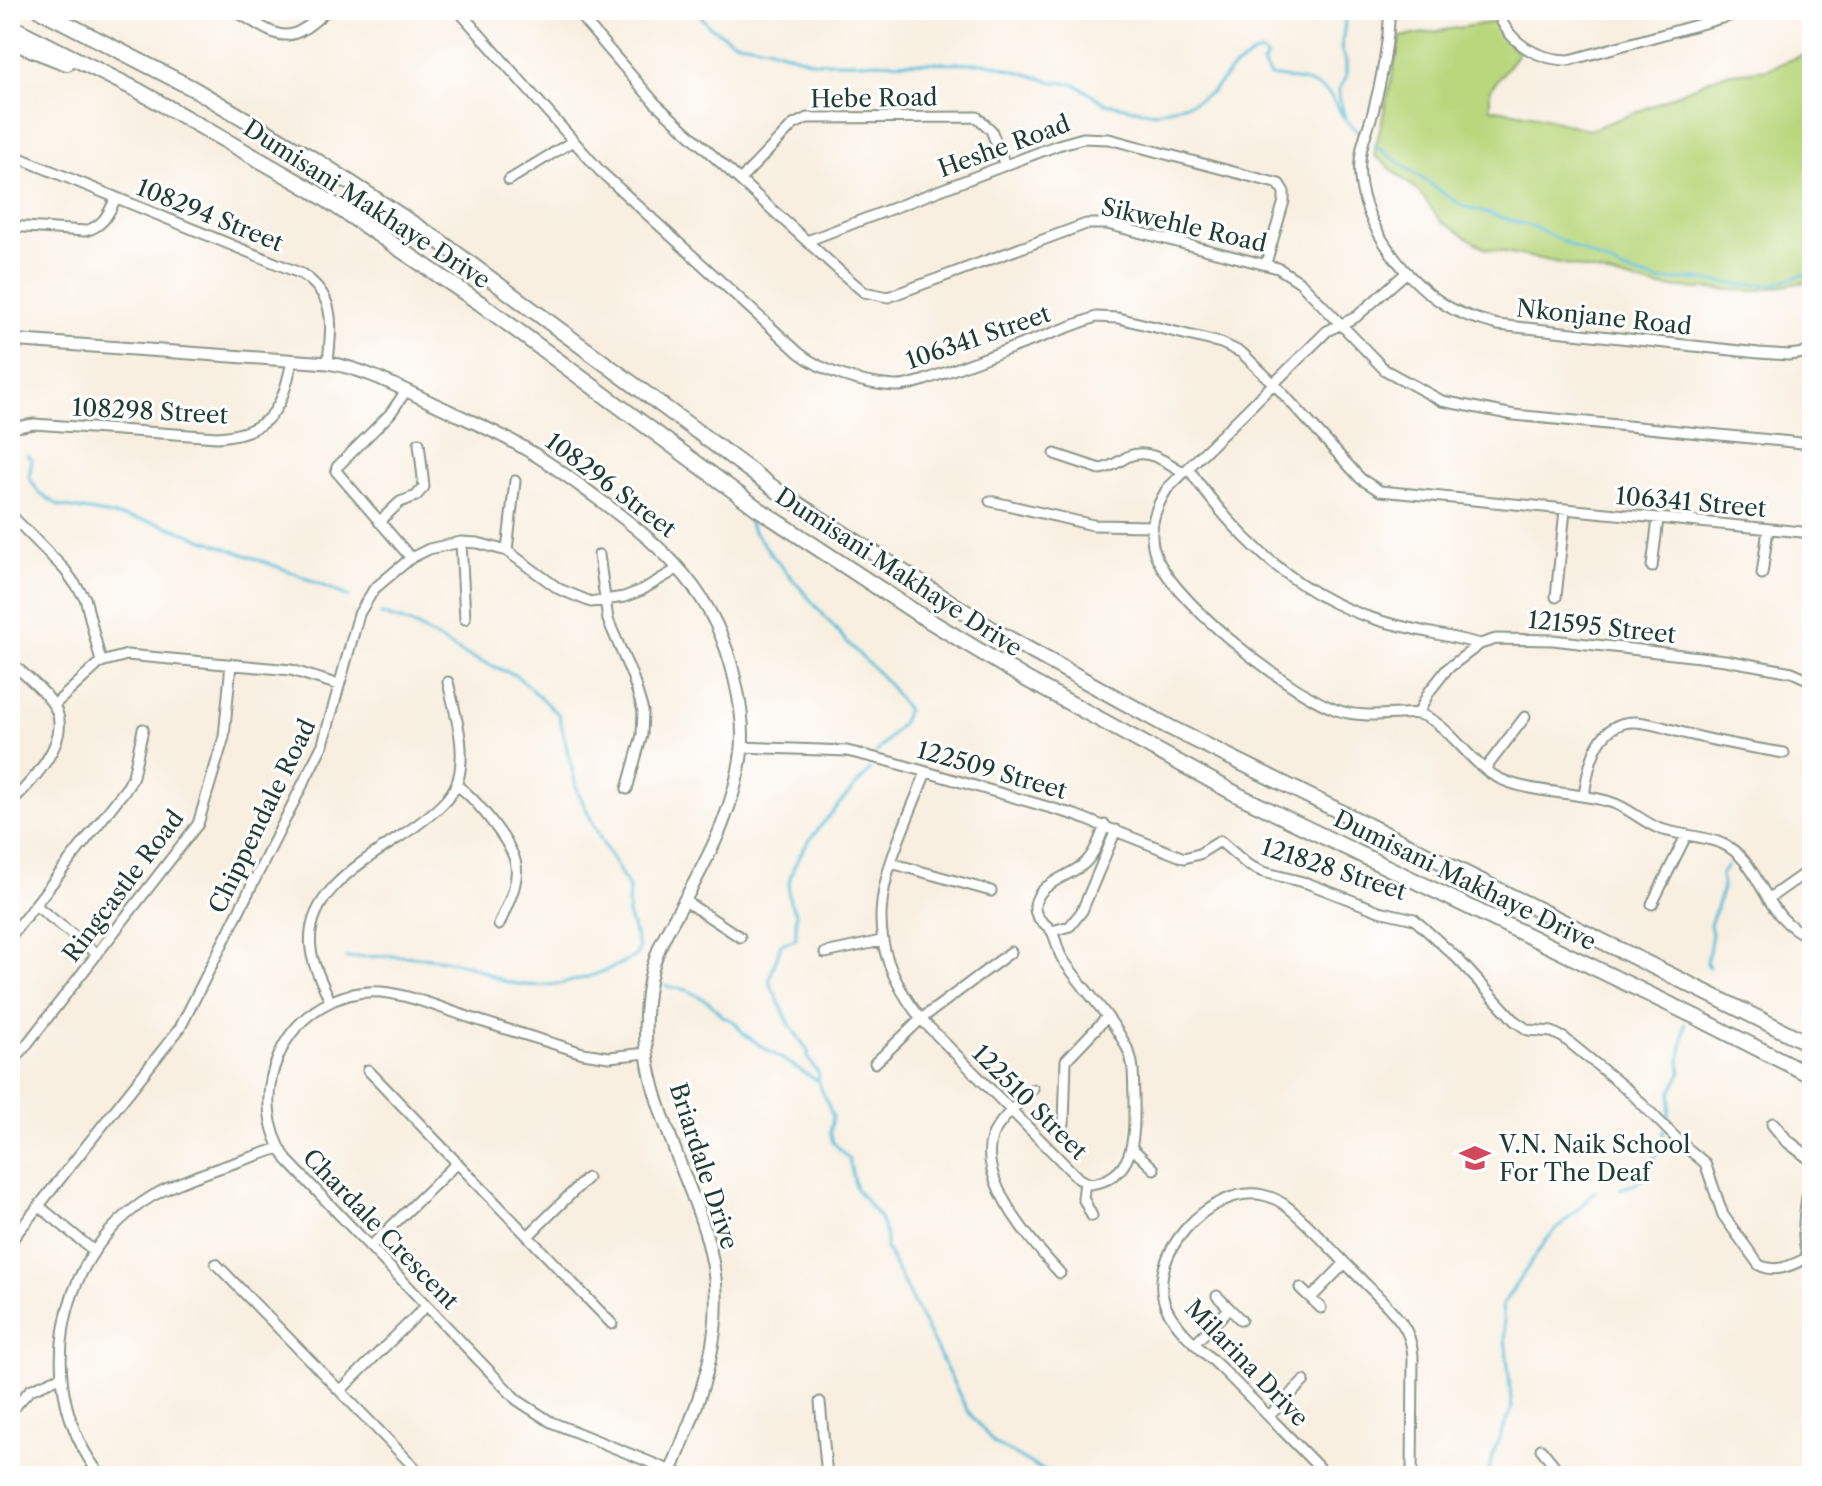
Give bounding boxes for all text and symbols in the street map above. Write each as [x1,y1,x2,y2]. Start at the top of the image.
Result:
street label: Hebe Road [810,82,938,114]
street label: Heshe Road [934,109,1074,183]
street label: Dumisani Makhaye Drive [238,113,496,295]
street label: 108294 Street [132,172,288,258]
street label: Sikwehle Road [1098,192,1270,258]
street label: Nkonjane Road [1515,293,1694,341]
street label: 106341 Street [902,299,1055,375]
street label: 108298 Street [71,392,229,430]
street label: 108296 Street [540,427,682,544]
street label: Dumisani Makhaye Drive [770,481,1028,663]
street label: 106341 Street [1615,481,1768,523]
street label: 121595 Street [1527,605,1678,649]
street label: Chippendale Road [202,714,322,918]
street label: 122509 Street [914,735,1071,805]
street label: Ringcastle Road [56,804,190,968]
street label: Dumisani Makhaye Drive [1329,804,1601,956]
street label: 121828 Street [1258,832,1411,906]
street label: 122510 Street [967,1039,1094,1166]
street label: Briardale Drive [663,1079,745,1253]
place label: V.N. Naik School For The Deaf [1498,1130,1690,1187]
school or university icon: V.N. Naik School For The Deaf [1458,1141,1492,1175]
street label: Chardale Crescent [297,1143,465,1316]
street label: Milarina Drive [1179,1294,1315,1432]

